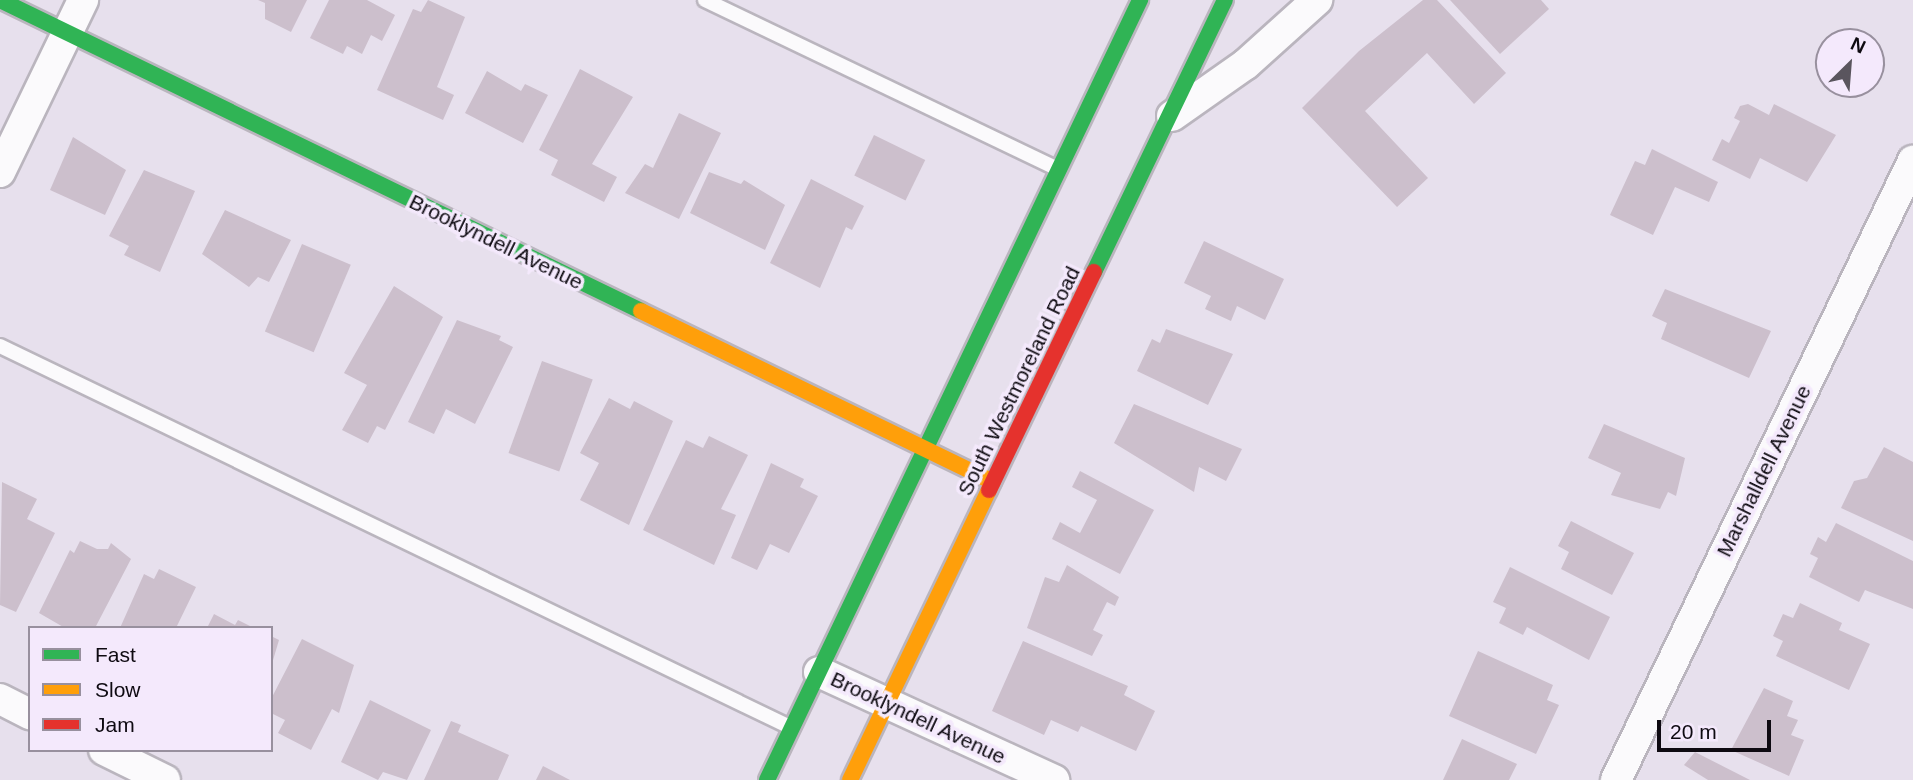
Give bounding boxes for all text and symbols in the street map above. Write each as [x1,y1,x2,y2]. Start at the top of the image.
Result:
north arrow [1815,28,1885,98]
text: N [1848,33,1869,58]
street label: Brooklyndell Avenue [405,189,587,295]
street label: South Westmoreland Road [952,262,1086,500]
street label: Marshalldell Avenue [1711,381,1817,561]
legend [28,626,273,752]
text: Fast [95,643,136,666]
street label: Brooklyndell Avenue [826,666,1010,770]
text: Slow [95,678,141,701]
scale bar [1661,706,1775,750]
text: Jam [95,713,135,736]
text: 20 m [1670,720,1717,743]

